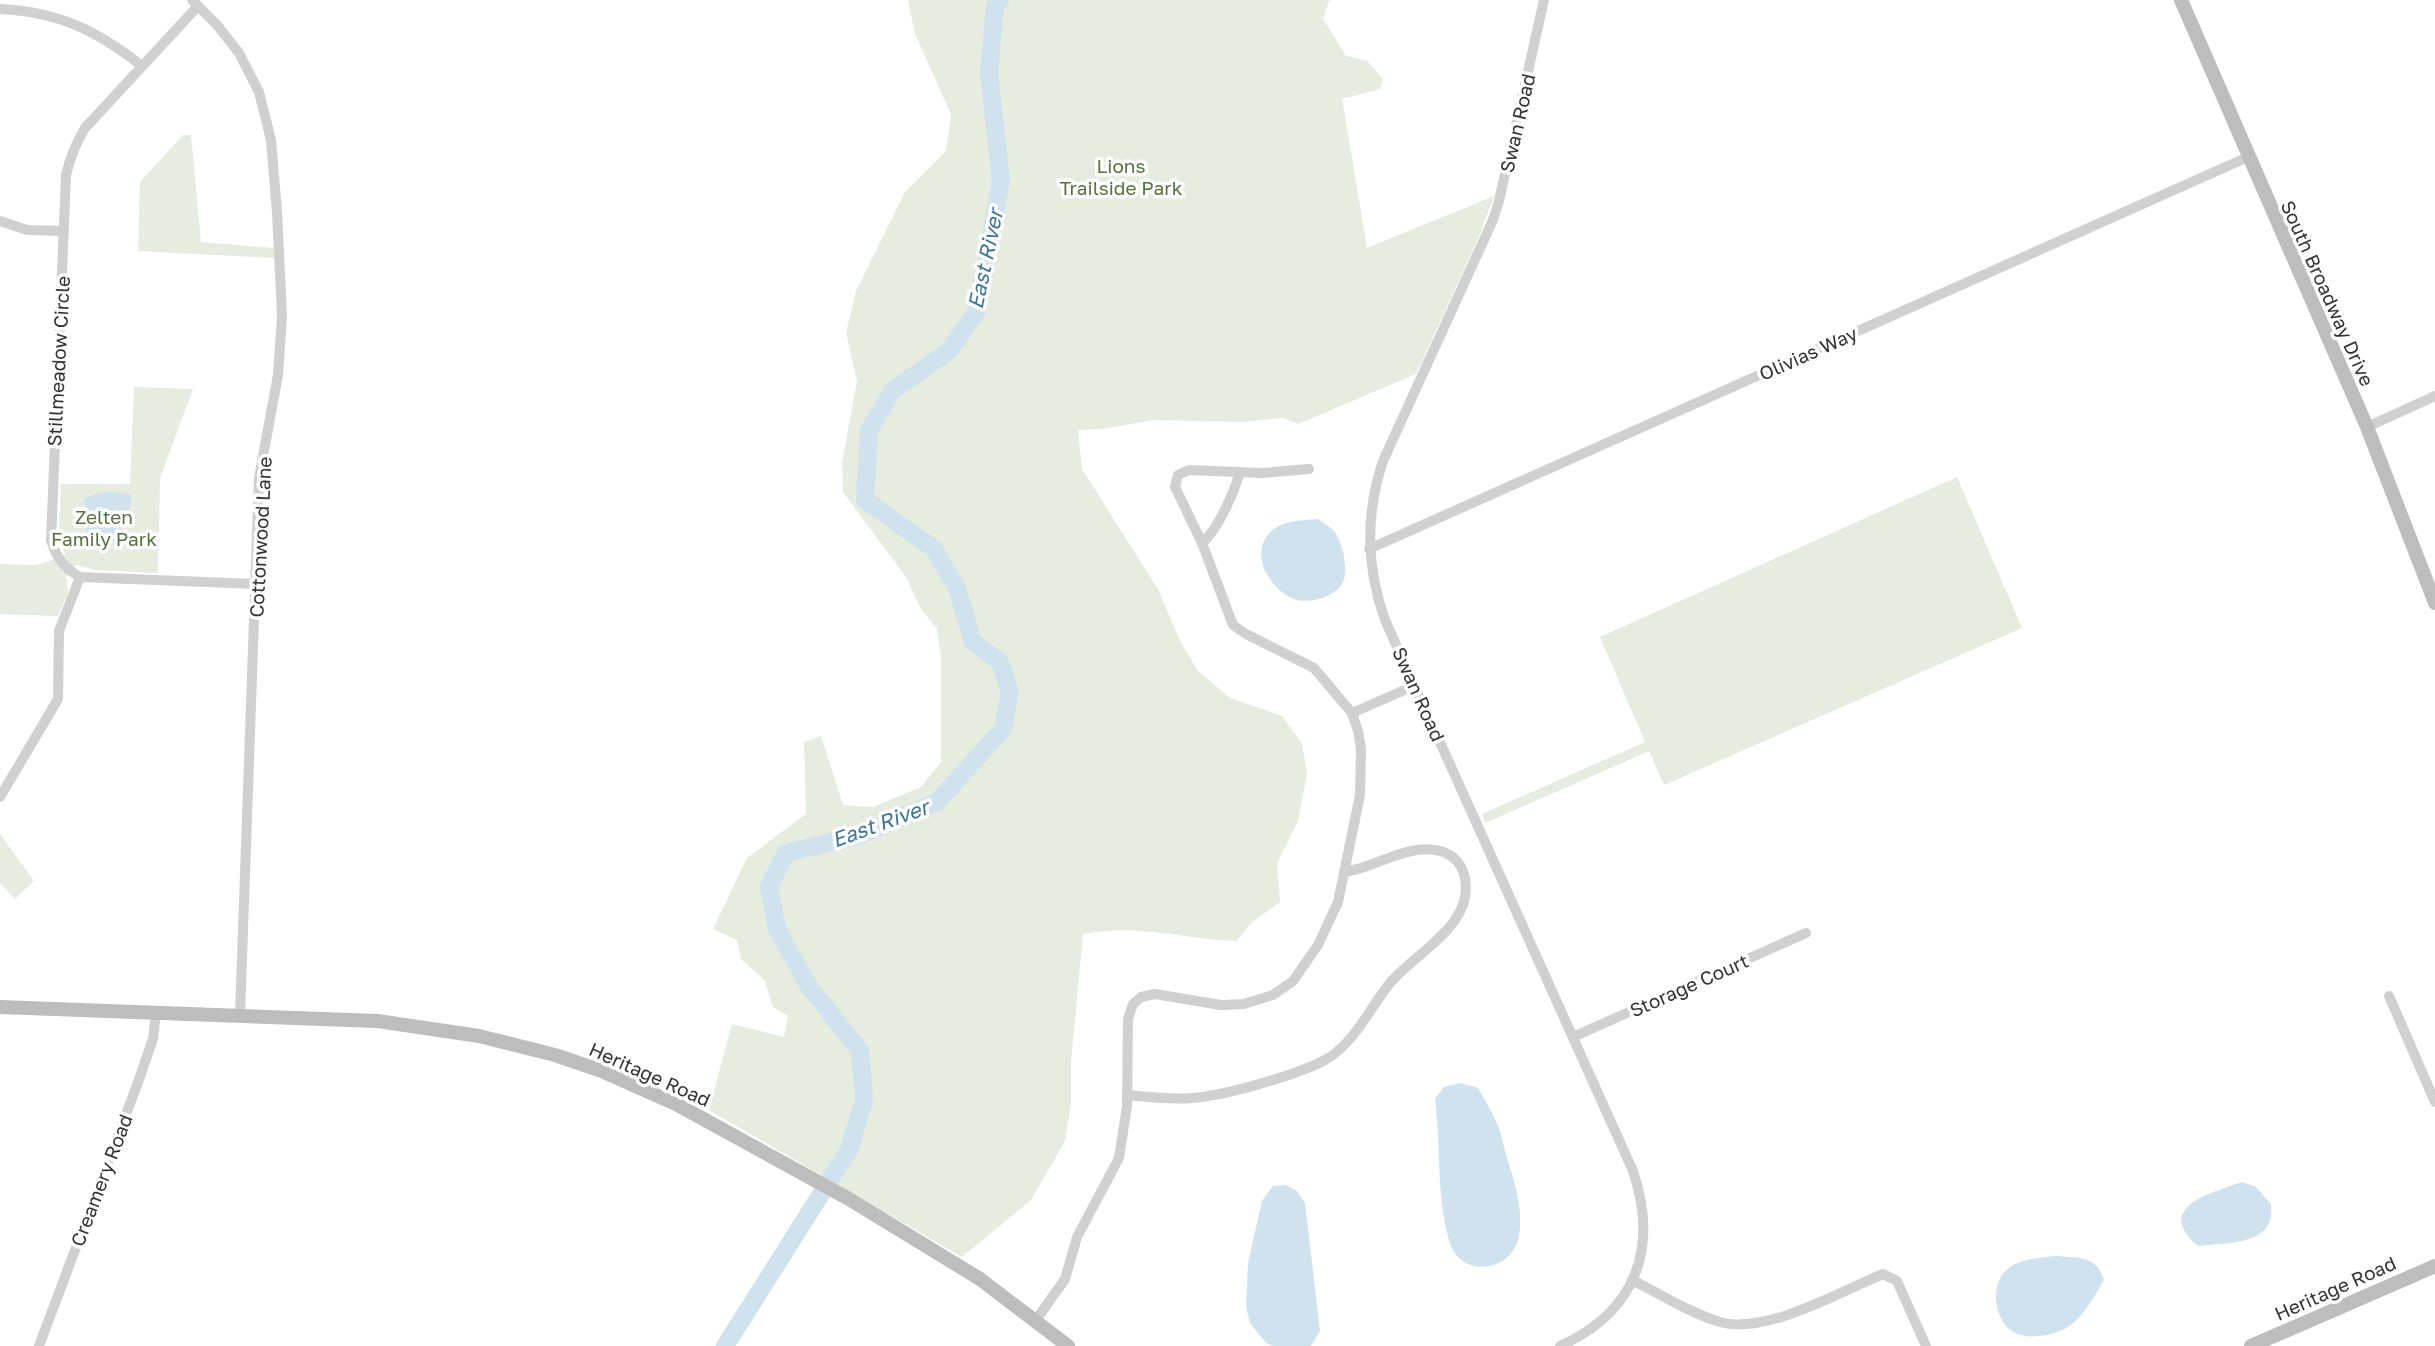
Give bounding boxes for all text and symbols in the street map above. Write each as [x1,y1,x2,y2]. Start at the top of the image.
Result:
street label: Swan Road [1494,71,1540,175]
park label: Lions Trailside Park [1060,154,1183,199]
street label: South Broadway Drive [2277,197,2379,389]
water label: East River [962,204,1009,311]
street label: Stillmeadow Circle [42,275,74,447]
street label: Olivias Way [1755,321,1861,385]
street label: Cottonwood Lane [244,456,276,618]
park label: Zelten Family Park [51,505,157,550]
street label: Swan Road [1388,643,1450,745]
water label: East River [828,793,934,852]
street label: Storage Court [1626,949,1752,1021]
street label: Heritage Road [586,1037,714,1111]
street label: Creamery Road [65,1111,137,1249]
street label: Heritage Road [2271,1251,2399,1325]

